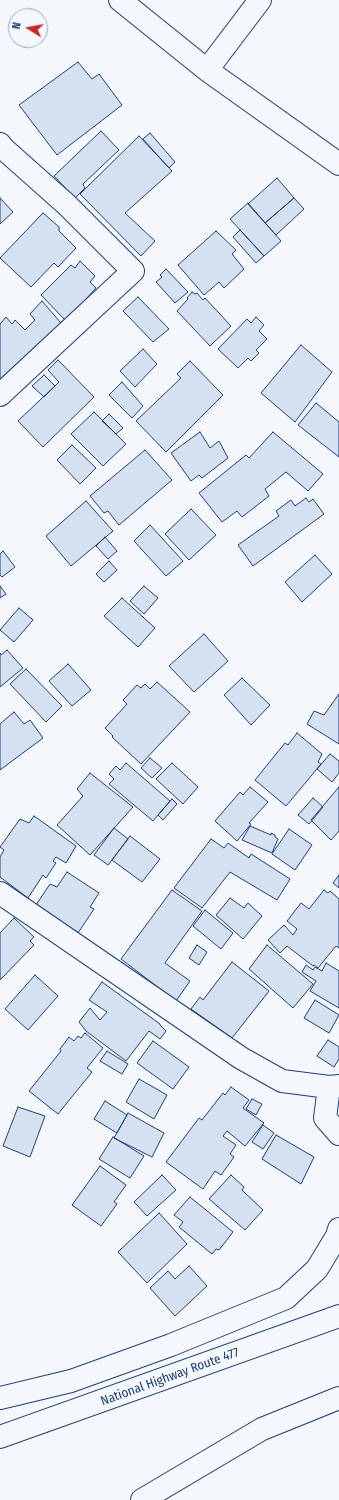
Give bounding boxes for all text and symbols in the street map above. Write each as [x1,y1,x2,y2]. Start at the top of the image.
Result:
north arrow [8,8,48,48]
text: N [10,21,24,30]
street label: National Highway Route 477 [99,1345,241,1409]

